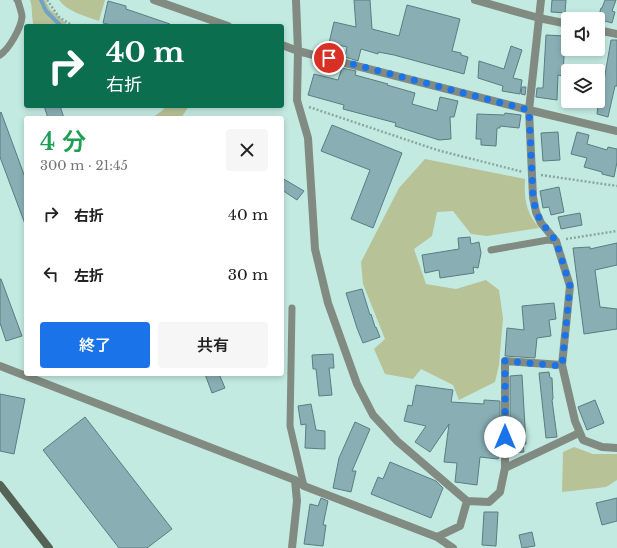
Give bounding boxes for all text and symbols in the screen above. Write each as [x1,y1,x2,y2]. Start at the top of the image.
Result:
map controls [561,12,605,108]
button: sound [561,12,605,56]
text: 40 m [106,35,184,70]
icon: right [40,40,92,92]
pin [312,41,346,75]
icon: arrive [318,47,340,69]
button: layers [561,64,605,108]
text: 右折 [106,74,142,96]
text: 4 分 [40,127,86,156]
button: close [226,129,268,171]
text: 300 m · 21:45 [40,157,128,174]
icon: right [40,203,62,225]
text: 40 m [228,205,268,224]
text: 右折 [74,206,104,225]
icon: left [40,263,62,285]
text: 30 m [228,265,268,284]
text: 左折 [74,266,104,285]
button: 終了 [40,322,150,368]
button: 共有 [158,322,268,368]
position arrow [484,416,526,458]

